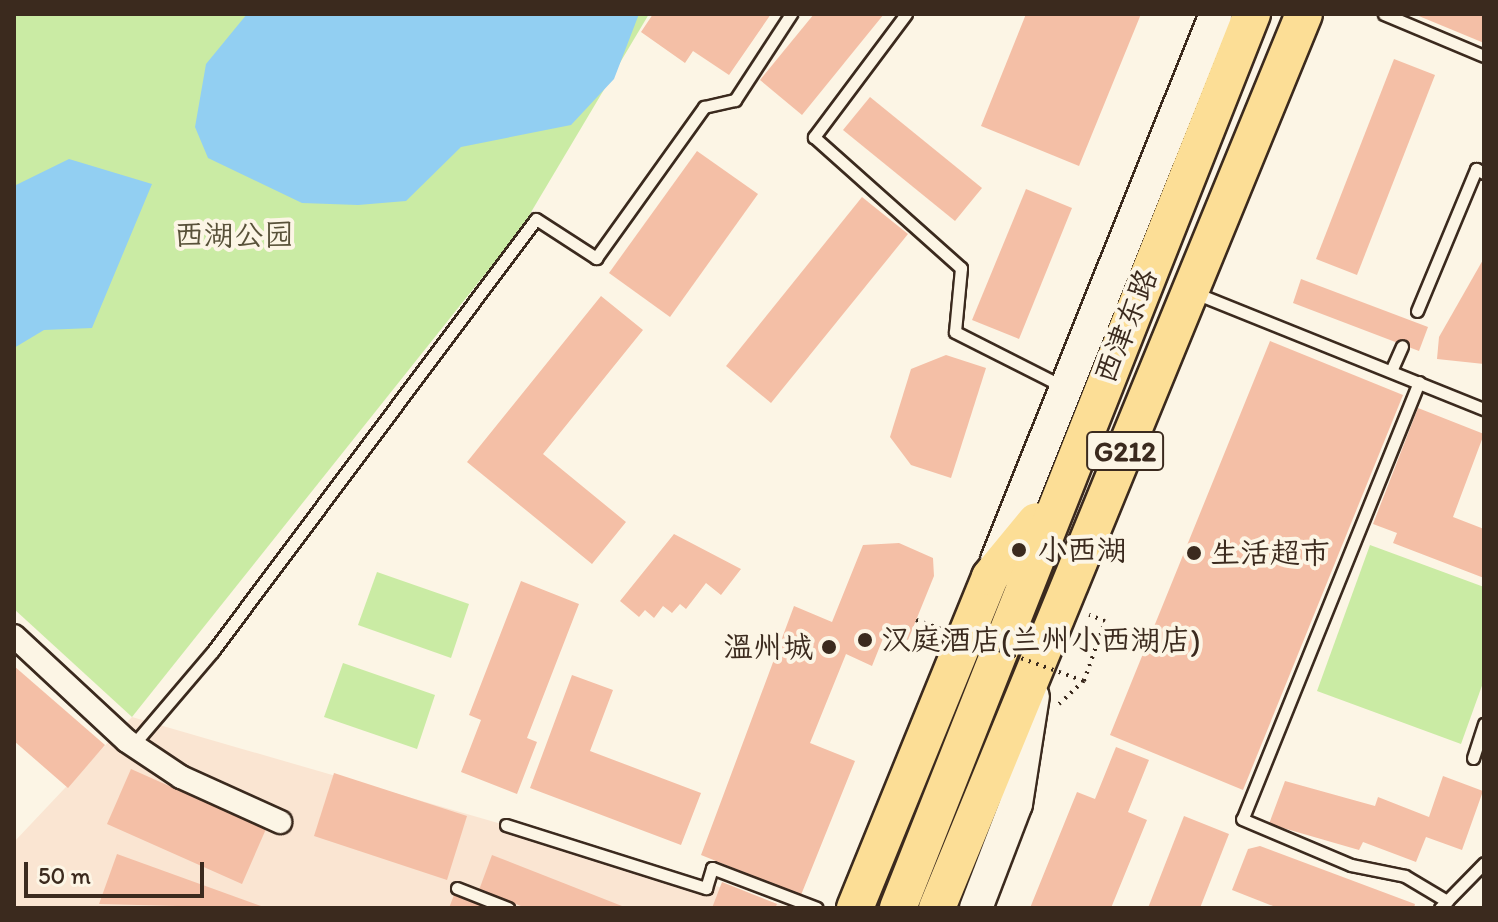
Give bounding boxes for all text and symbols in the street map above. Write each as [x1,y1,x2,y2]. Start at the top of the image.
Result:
park label: 西湖公园 [174,217,294,253]
street label: 西津东路 [1087,264,1165,388]
road number: G212 [1085,427,1165,475]
place label: 小西湖 [1037,532,1127,568]
place label: 生活超市 [1210,535,1330,571]
marker: 小西湖 [1008,539,1030,561]
marker: 生活超市 [1185,544,1203,562]
place label: 汉庭酒店(兰州小西湖店) [881,622,1201,658]
place label: 温州城 [723,629,813,665]
marker: 汉庭酒店(兰州小西湖店) [856,631,874,649]
marker: 温州城 [820,638,838,656]
scale bar [28,846,208,896]
text: 50 m [38,861,91,890]

